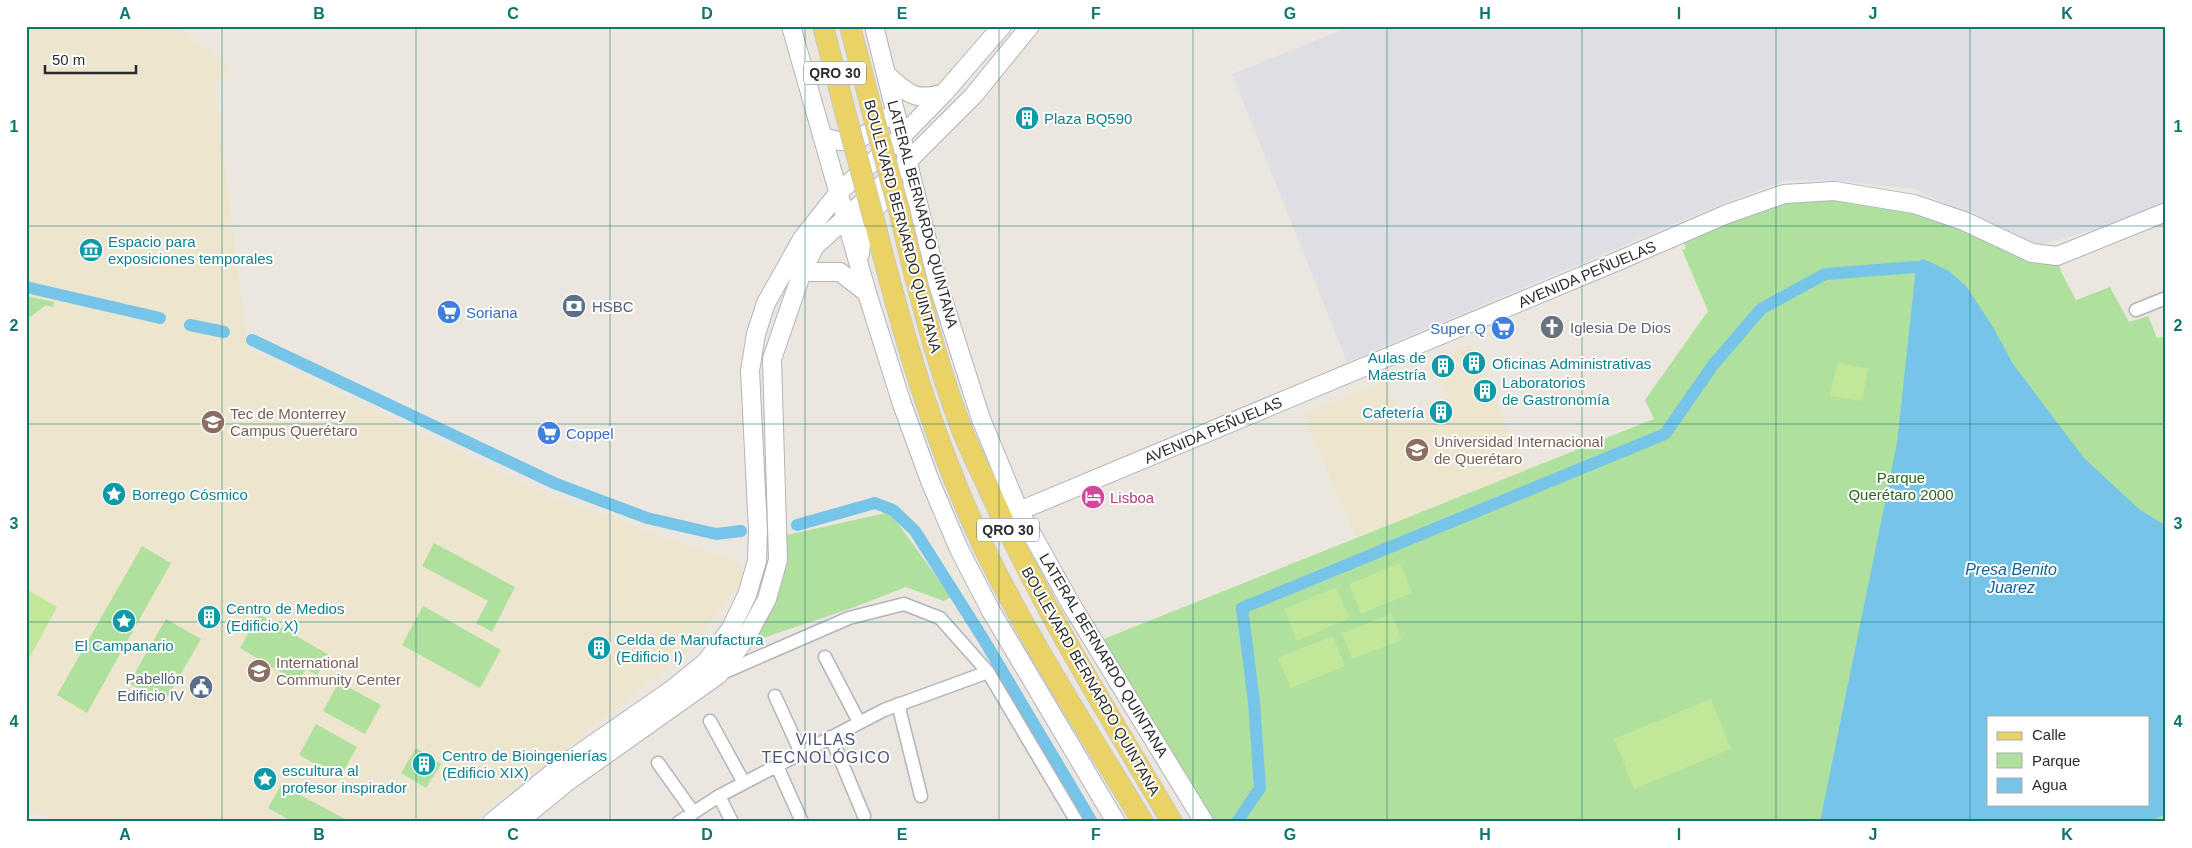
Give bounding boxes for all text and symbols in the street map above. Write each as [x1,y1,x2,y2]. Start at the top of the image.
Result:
text: A [119,5,131,22]
text: B [313,5,325,22]
text: C [507,5,519,22]
text: D [701,5,713,22]
text: E [897,5,908,22]
text: F [1091,5,1101,22]
text: G [1284,5,1296,22]
text: H [1479,5,1491,22]
text: I [1677,5,1681,22]
text: J [1869,5,1877,22]
text: K [2061,5,2073,22]
scale bar [45,42,136,74]
text: 50 m [52,51,85,68]
road number: QRO 30 [804,62,866,84]
street label: BOULEVARD BERNARDO QUINTANA [861,98,945,354]
street label: LATERAL BERNARDO QUINTANA [884,98,962,330]
building icon: Plaza BQ590 [1014,105,1040,131]
place label: Plaza BQ590 [1044,110,1132,127]
text: 1 [10,118,19,135]
text: 1 [2174,118,2183,135]
place label: Espacio para exposiciones temporales [108,233,273,267]
museum icon: Espacio para exposiciones temporales [78,237,104,263]
street label: AVENIDA PEÑUELAS [1516,237,1658,311]
bank icon: HSBC [561,293,587,319]
place label: HSBC [592,298,634,315]
supermarket icon: Soriana [436,299,462,325]
place label: Soriana [466,304,518,321]
church icon: Iglesia De Dios [1539,314,1565,340]
supermarket icon: Super Q [1490,315,1516,341]
text: 2 [10,317,19,334]
text: 2 [2174,317,2183,334]
place label: Iglesia De Dios [1570,319,1671,336]
place label: Super Q [1430,320,1486,337]
place label: Aulas de Maestría [1368,349,1427,383]
building icon: Oficinas Administrativas [1461,350,1487,376]
building icon: Aulas de Maestría [1430,353,1456,379]
place label: Oficinas Administrativas [1492,355,1651,372]
place label: Laboratorios de Gastronomía [1502,374,1610,408]
building icon: Laboratorios de Gastronomía [1472,378,1498,404]
street label: AVENIDA PEÑUELAS [1142,393,1284,467]
building icon: Cafetería [1428,399,1454,425]
place label: Cafetería [1362,404,1425,421]
place label: Tec de Monterrey Campus Querétaro [230,405,358,439]
school or university icon: Tec de Monterrey Campus Querétaro [200,409,226,435]
supermarket icon: Coppel [536,420,562,446]
place label: Coppel [566,425,614,442]
place label: Universidad Internacional de Querétaro [1434,433,1603,467]
school or university icon: Universidad Internacional de Querétaro [1404,437,1430,463]
park label: Parque Querétaro 2000 [1848,469,1954,503]
place icon: Borrego Cósmico [101,481,127,507]
hotel icon: Lisboa [1080,484,1106,510]
place label: Borrego Cósmico [132,486,248,503]
place label: Lisboa [1110,489,1155,506]
text: 3 [10,515,19,532]
text: 3 [2174,515,2183,532]
road number: QRO 30 [977,518,1039,542]
street label: LATERAL BERNARDO QUINTANA [1036,550,1172,760]
water label: Presa Benito Juarez [1965,561,2057,596]
street label: BOULEVARD BERNARDO QUINTANA [1018,564,1164,798]
place label: Centro de Medios (Edificio X) [226,600,344,634]
building icon: Centro de Medios (Edificio X) [196,604,222,630]
place icon: El Campanario [111,608,137,634]
place label: Celda de Manufactura (Edificio I) [616,631,764,665]
building icon: Celda de Manufactura (Edificio I) [586,635,612,661]
place label: El Campanario [74,637,174,654]
place label: International Community Center [276,654,401,688]
school or university icon: International Community Center [246,658,272,684]
place label: Pabellón Edificio IV [117,670,184,704]
public building icon: Pabellón Edificio IV [188,674,214,700]
text: 4 [10,713,19,730]
text: 4 [2174,713,2183,730]
legend [1987,716,2150,806]
text: Calle [2032,726,2066,743]
district label: VILLAS TECNOLÓGICO [761,731,891,766]
place label: Centro de Bioingenierías (Edificio XIX) [442,747,607,781]
building icon: Centro de Bioingenierías (Edificio XIX) [411,751,437,777]
text: Parque [2032,752,2080,769]
place label: escultura al profesor inspirador [282,762,407,796]
place icon: escultura al profesor inspirador [252,766,278,792]
text: Agua [2032,776,2068,793]
text: A [119,826,131,843]
text: B [313,826,325,843]
text: C [507,826,519,843]
text: D [701,826,713,843]
text: E [897,826,908,843]
text: F [1091,826,1101,843]
text: G [1284,826,1296,843]
text: H [1479,826,1491,843]
text: I [1677,826,1681,843]
text: J [1869,826,1877,843]
text: K [2061,826,2073,843]

